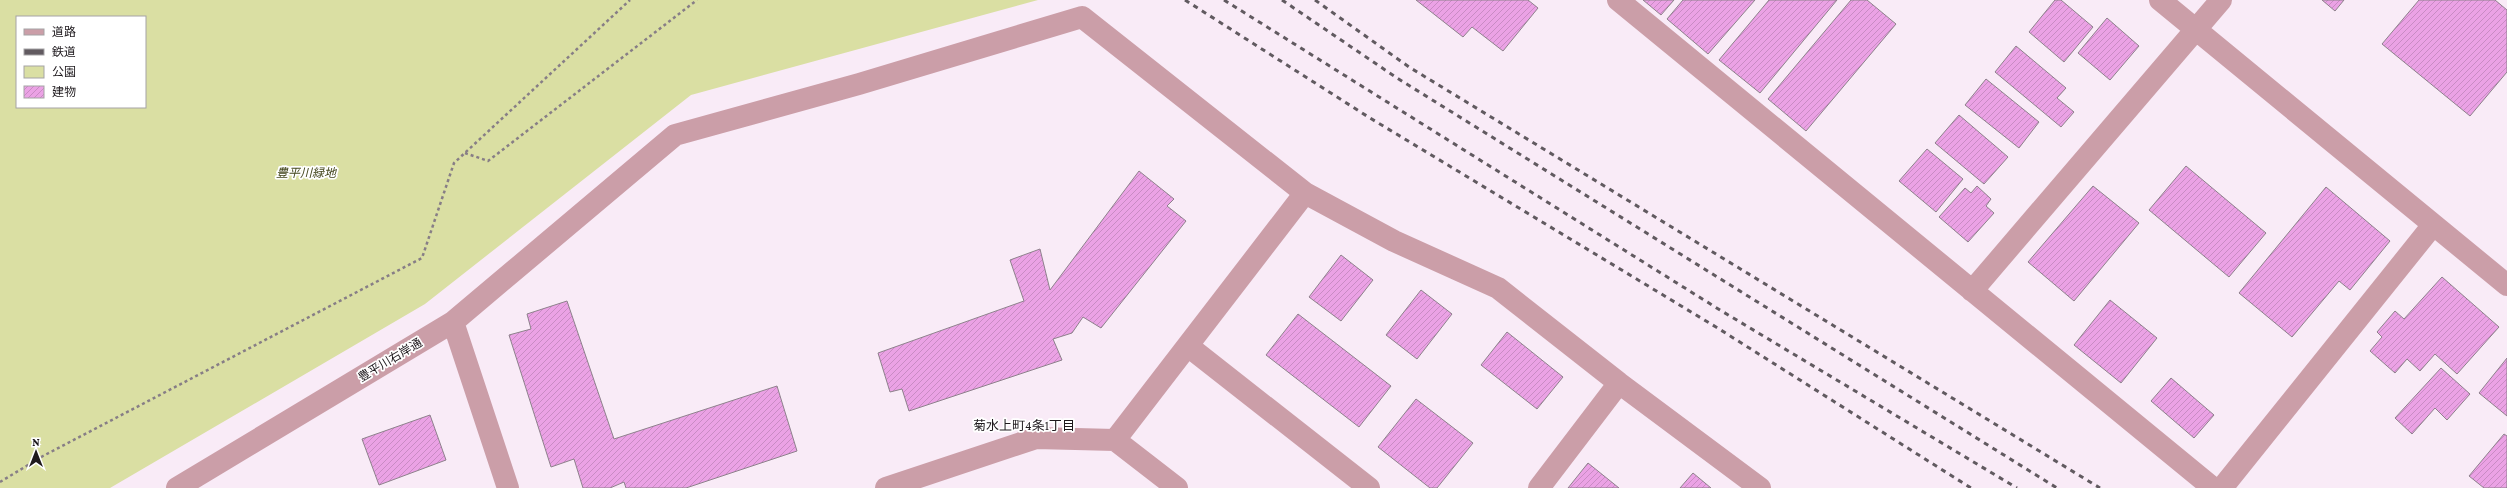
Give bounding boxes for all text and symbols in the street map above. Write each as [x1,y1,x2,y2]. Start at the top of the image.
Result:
legend [16,16,146,108]
text: 道路 [52,25,76,39]
text: 鉄道 [52,45,76,59]
text: 公園 [52,65,76,79]
text: 建物 [52,85,76,99]
park label: 豊平川緑地 [276,166,338,180]
street label: 豊平川右岸通 [356,335,424,385]
district label: 菊水上町4条1丁目 [973,418,1075,433]
north arrow [16,432,56,472]
text: N [32,436,40,448]

